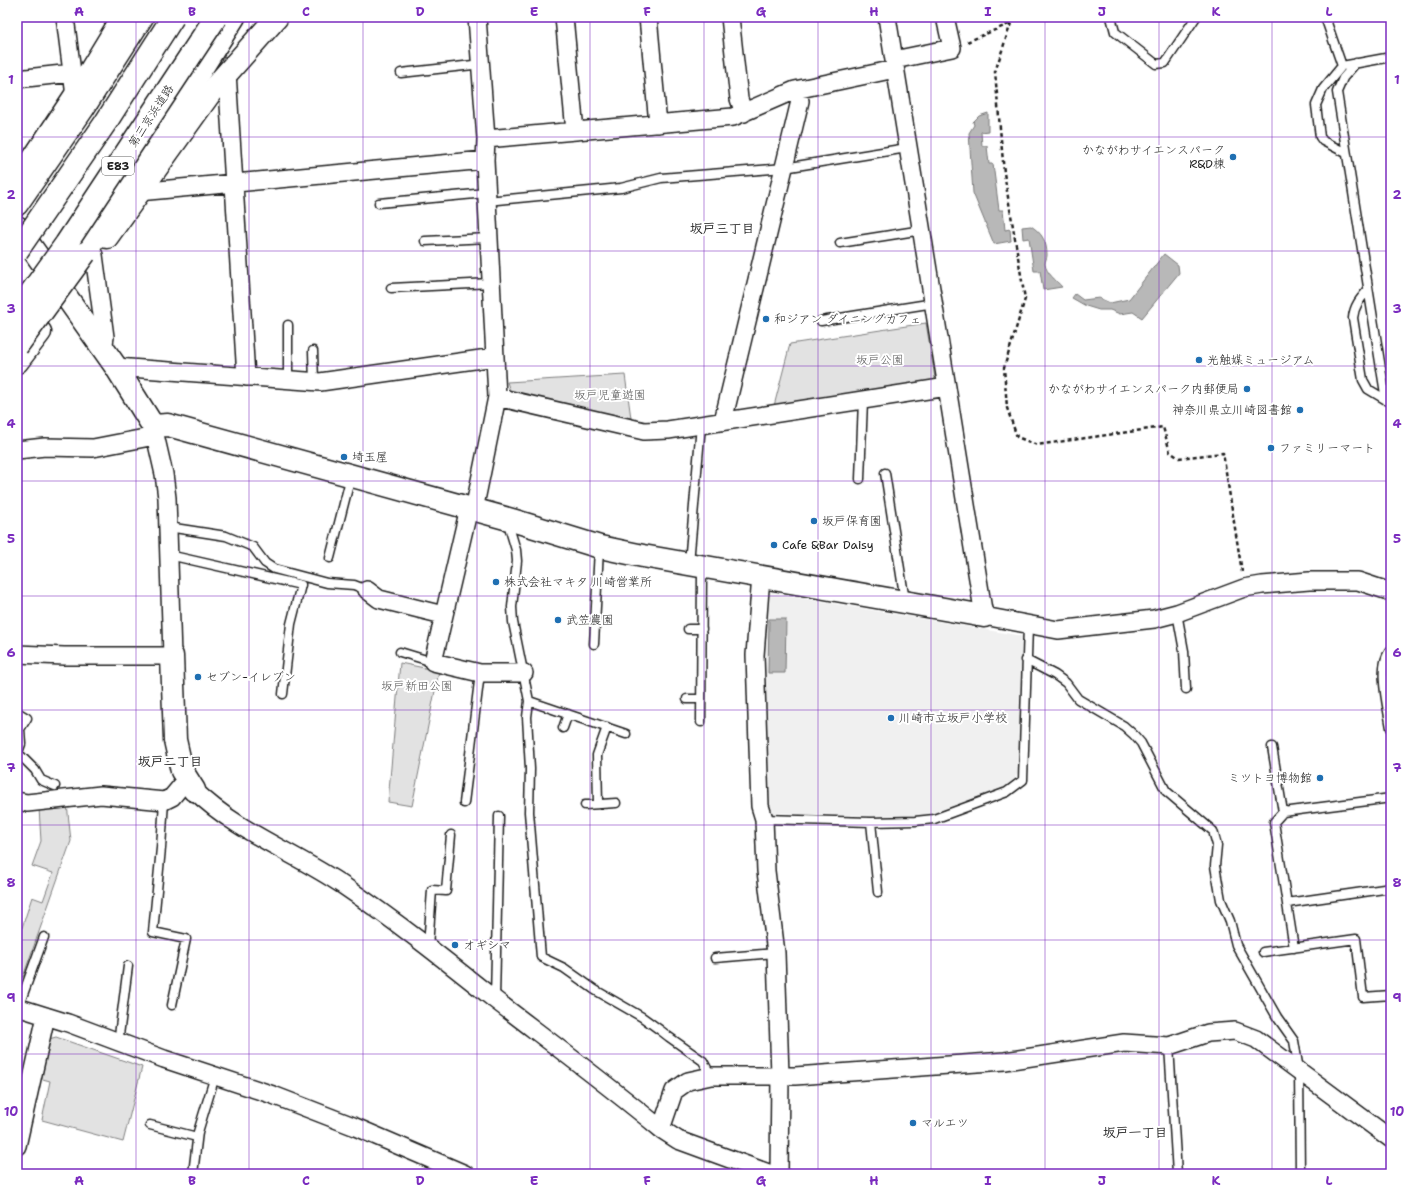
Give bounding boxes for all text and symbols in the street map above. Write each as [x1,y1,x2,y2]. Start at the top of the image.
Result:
text: A [74,3,84,20]
text: B [188,3,196,20]
text: C [302,3,310,20]
text: D [415,3,425,20]
text: E [530,3,539,20]
text: F [643,3,651,20]
text: G [756,3,767,20]
text: H [869,3,879,20]
text: I [984,3,992,20]
text: J [1098,3,1106,20]
text: K [1212,3,1221,20]
text: L [1325,3,1333,20]
text: 1 [8,71,14,88]
text: 1 [1394,71,1400,88]
street label: 第三京浜道路 [125,81,177,151]
place label: かながわサイエンスパーク R&D棟 [1082,142,1225,172]
marker: かながわサイエンスパーク R&D棟 [1228,152,1238,162]
road number: E83 [102,157,134,175]
text: 2 [6,186,16,203]
text: 2 [1392,186,1402,203]
district label: 坂戸三丁目 [689,220,755,237]
text: 3 [6,300,16,317]
text: 3 [1392,300,1402,317]
place label: 和ジアン ダイニングカフェ [774,311,921,327]
marker: 和ジアン ダイニングカフェ [761,314,771,324]
park label: 坂戸公園 [856,352,904,368]
place label: 光触媒ミュージアム [1207,352,1315,368]
marker: 光触媒ミュージアム [1194,355,1204,365]
place label: かながわサイエンスパーク内郵便局 [1048,381,1239,397]
marker: かながわサイエンスパーク内郵便局 [1242,384,1252,394]
park label: 坂戸児童遊園 [574,387,646,403]
place label: 神奈川県立川崎図書館 [1172,402,1292,418]
marker: 神奈川県立川崎図書館 [1295,405,1305,415]
text: 4 [6,415,16,432]
text: 4 [1392,415,1402,432]
place label: ファミリーマート [1279,440,1375,456]
marker: ファミリーマート [1266,443,1276,453]
place label: 埼玉屋 [352,449,388,465]
marker: 埼玉屋 [339,452,349,462]
place label: 坂戸保育園 [822,513,882,529]
marker: 坂戸保育園 [809,516,819,526]
text: 5 [7,530,15,547]
text: 5 [1393,530,1401,547]
place label: Cafe &Bar Daisy [782,537,874,553]
marker: Cafe &Bar Daisy [769,540,779,550]
place label: 株式会社マキタ 川崎営業所 [504,574,652,590]
marker: 株式会社マキタ 川崎営業所 [491,577,501,587]
place label: 武笠農園 [566,612,614,628]
marker: 武笠農園 [553,615,563,625]
text: 6 [6,644,16,661]
text: 6 [1392,644,1402,661]
place label: セブン-イレブン [206,669,296,685]
marker: セブン-イレブン [193,672,203,682]
park label: 坂戸新田公園 [381,678,453,694]
place label: 川崎市立坂戸小学校 [899,710,1007,726]
marker: 川崎市立坂戸小学校 [886,713,896,723]
district label: 坂戸二丁目 [137,753,203,770]
text: 7 [6,759,16,776]
text: 7 [1392,759,1402,776]
place label: ミツトヨ博物館 [1228,770,1312,786]
marker: ミツトヨ博物館 [1315,773,1325,783]
text: 8 [6,874,16,891]
text: 8 [1392,874,1402,891]
place label: オギシマ [463,937,511,953]
marker: オギシマ [450,940,460,950]
text: 9 [6,989,16,1006]
text: 9 [1392,989,1402,1006]
text: 10 [4,1103,18,1120]
text: 10 [1390,1103,1404,1120]
place label: マルエツ [921,1115,969,1131]
marker: マルエツ [908,1118,918,1128]
district label: 坂戸一丁目 [1102,1124,1168,1141]
text: A [74,1172,84,1189]
text: B [188,1172,196,1189]
text: C [302,1172,310,1189]
text: D [415,1172,425,1189]
text: E [530,1172,539,1189]
text: F [643,1172,651,1189]
text: G [756,1172,767,1189]
text: H [869,1172,879,1189]
text: I [984,1172,992,1189]
text: J [1098,1172,1106,1189]
text: K [1212,1172,1221,1189]
text: L [1325,1172,1333,1189]

